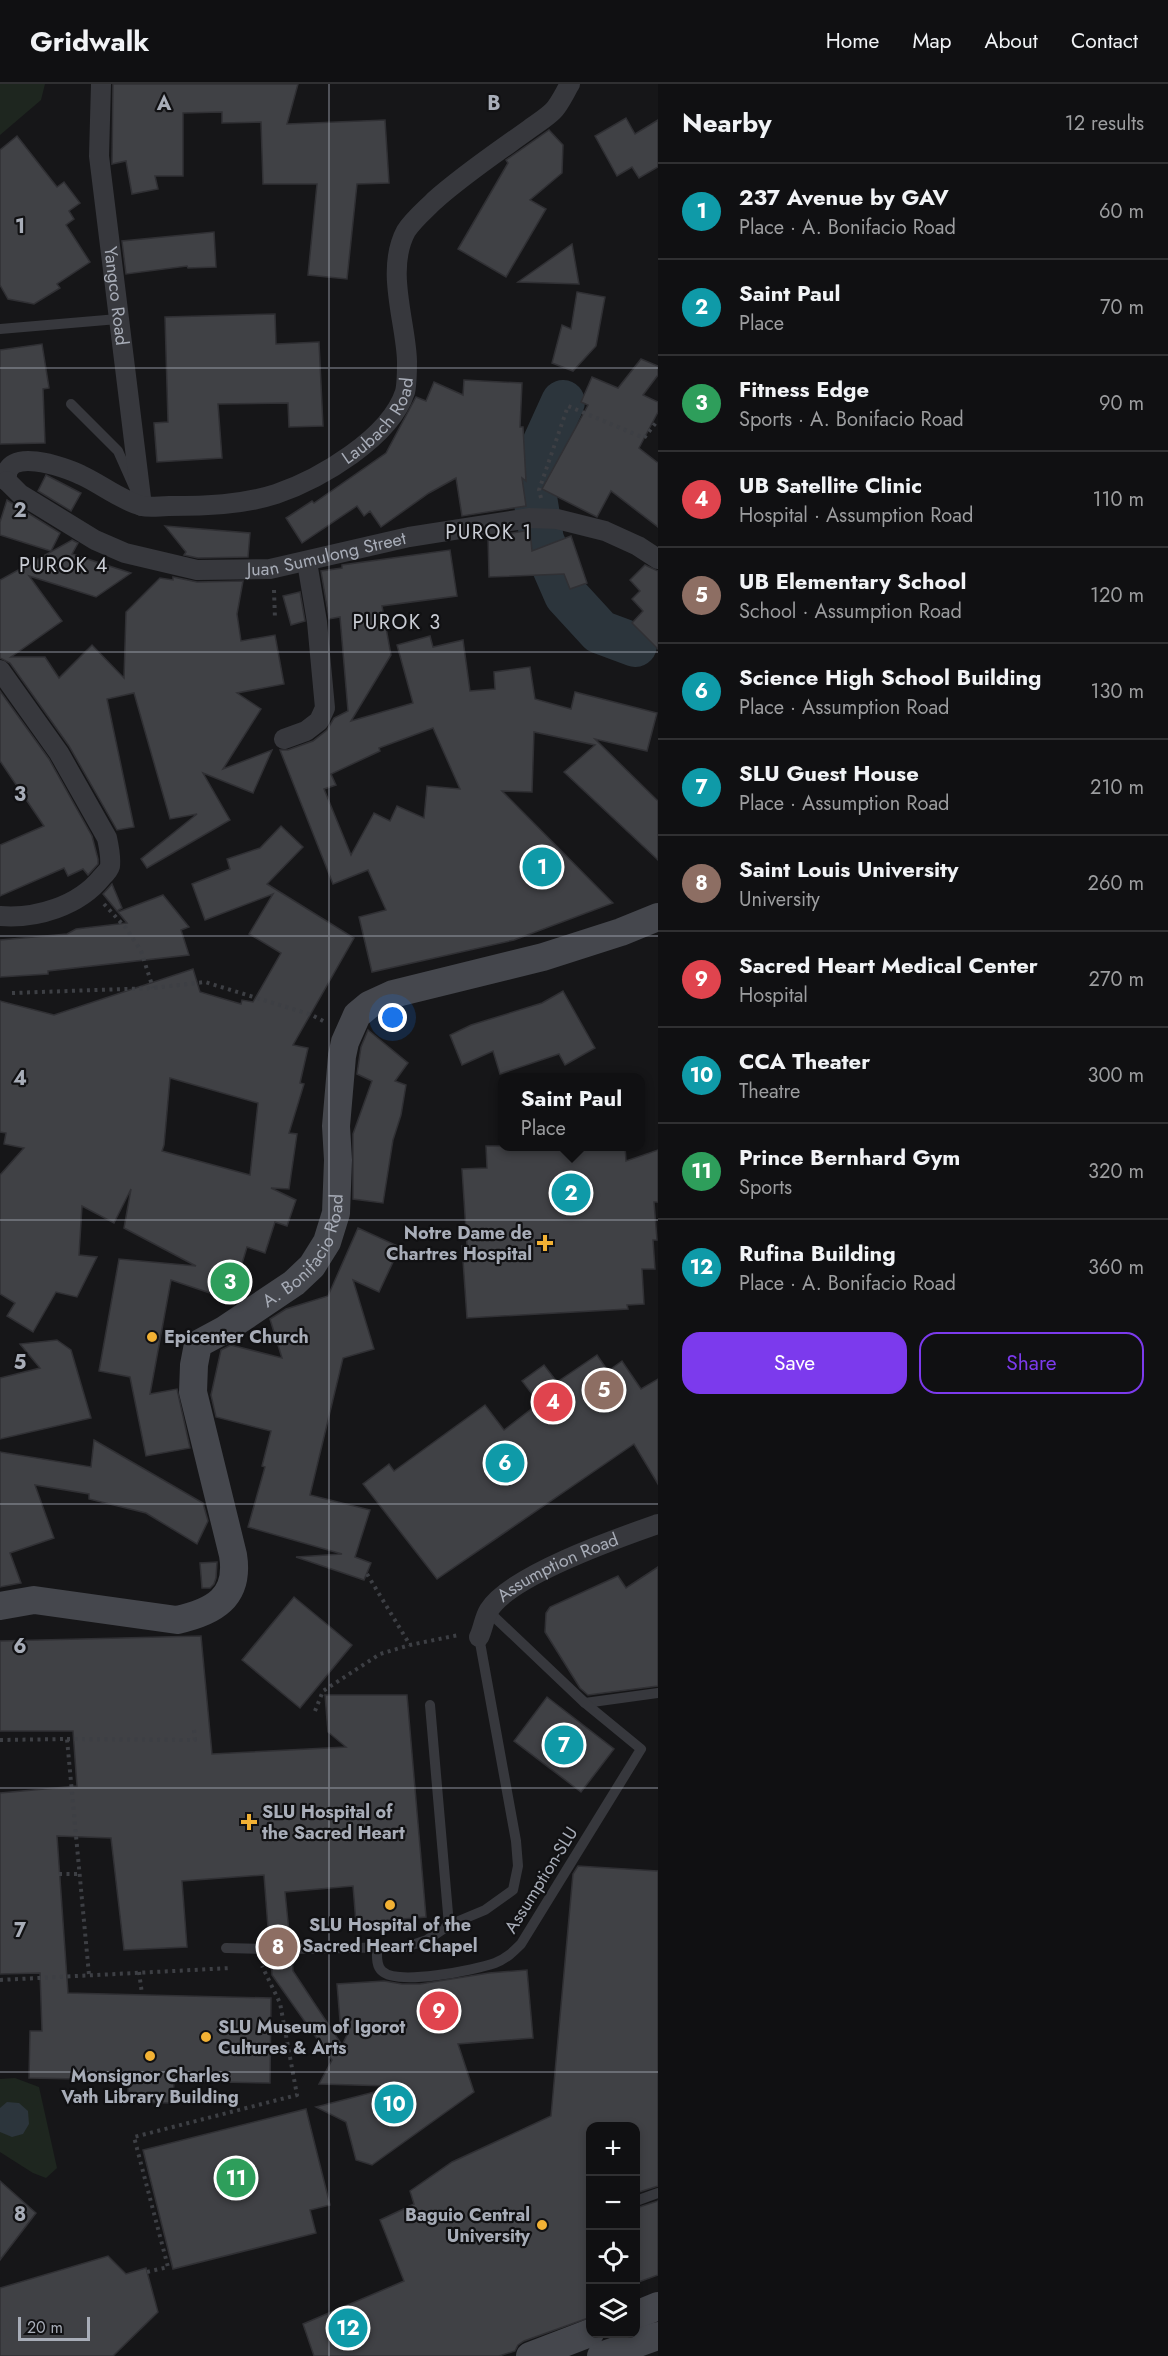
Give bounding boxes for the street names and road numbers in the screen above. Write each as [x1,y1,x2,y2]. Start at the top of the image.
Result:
street label: Yangco Road [97,245,135,347]
street label: Laubach Road [336,376,420,471]
street label: Juan Sumulong Street [245,525,409,582]
street label: A. Bonifacio Road [257,1194,350,1314]
street label: Assumption Road [491,1526,622,1608]
street label: Assumption-SLU [498,1822,584,1938]

